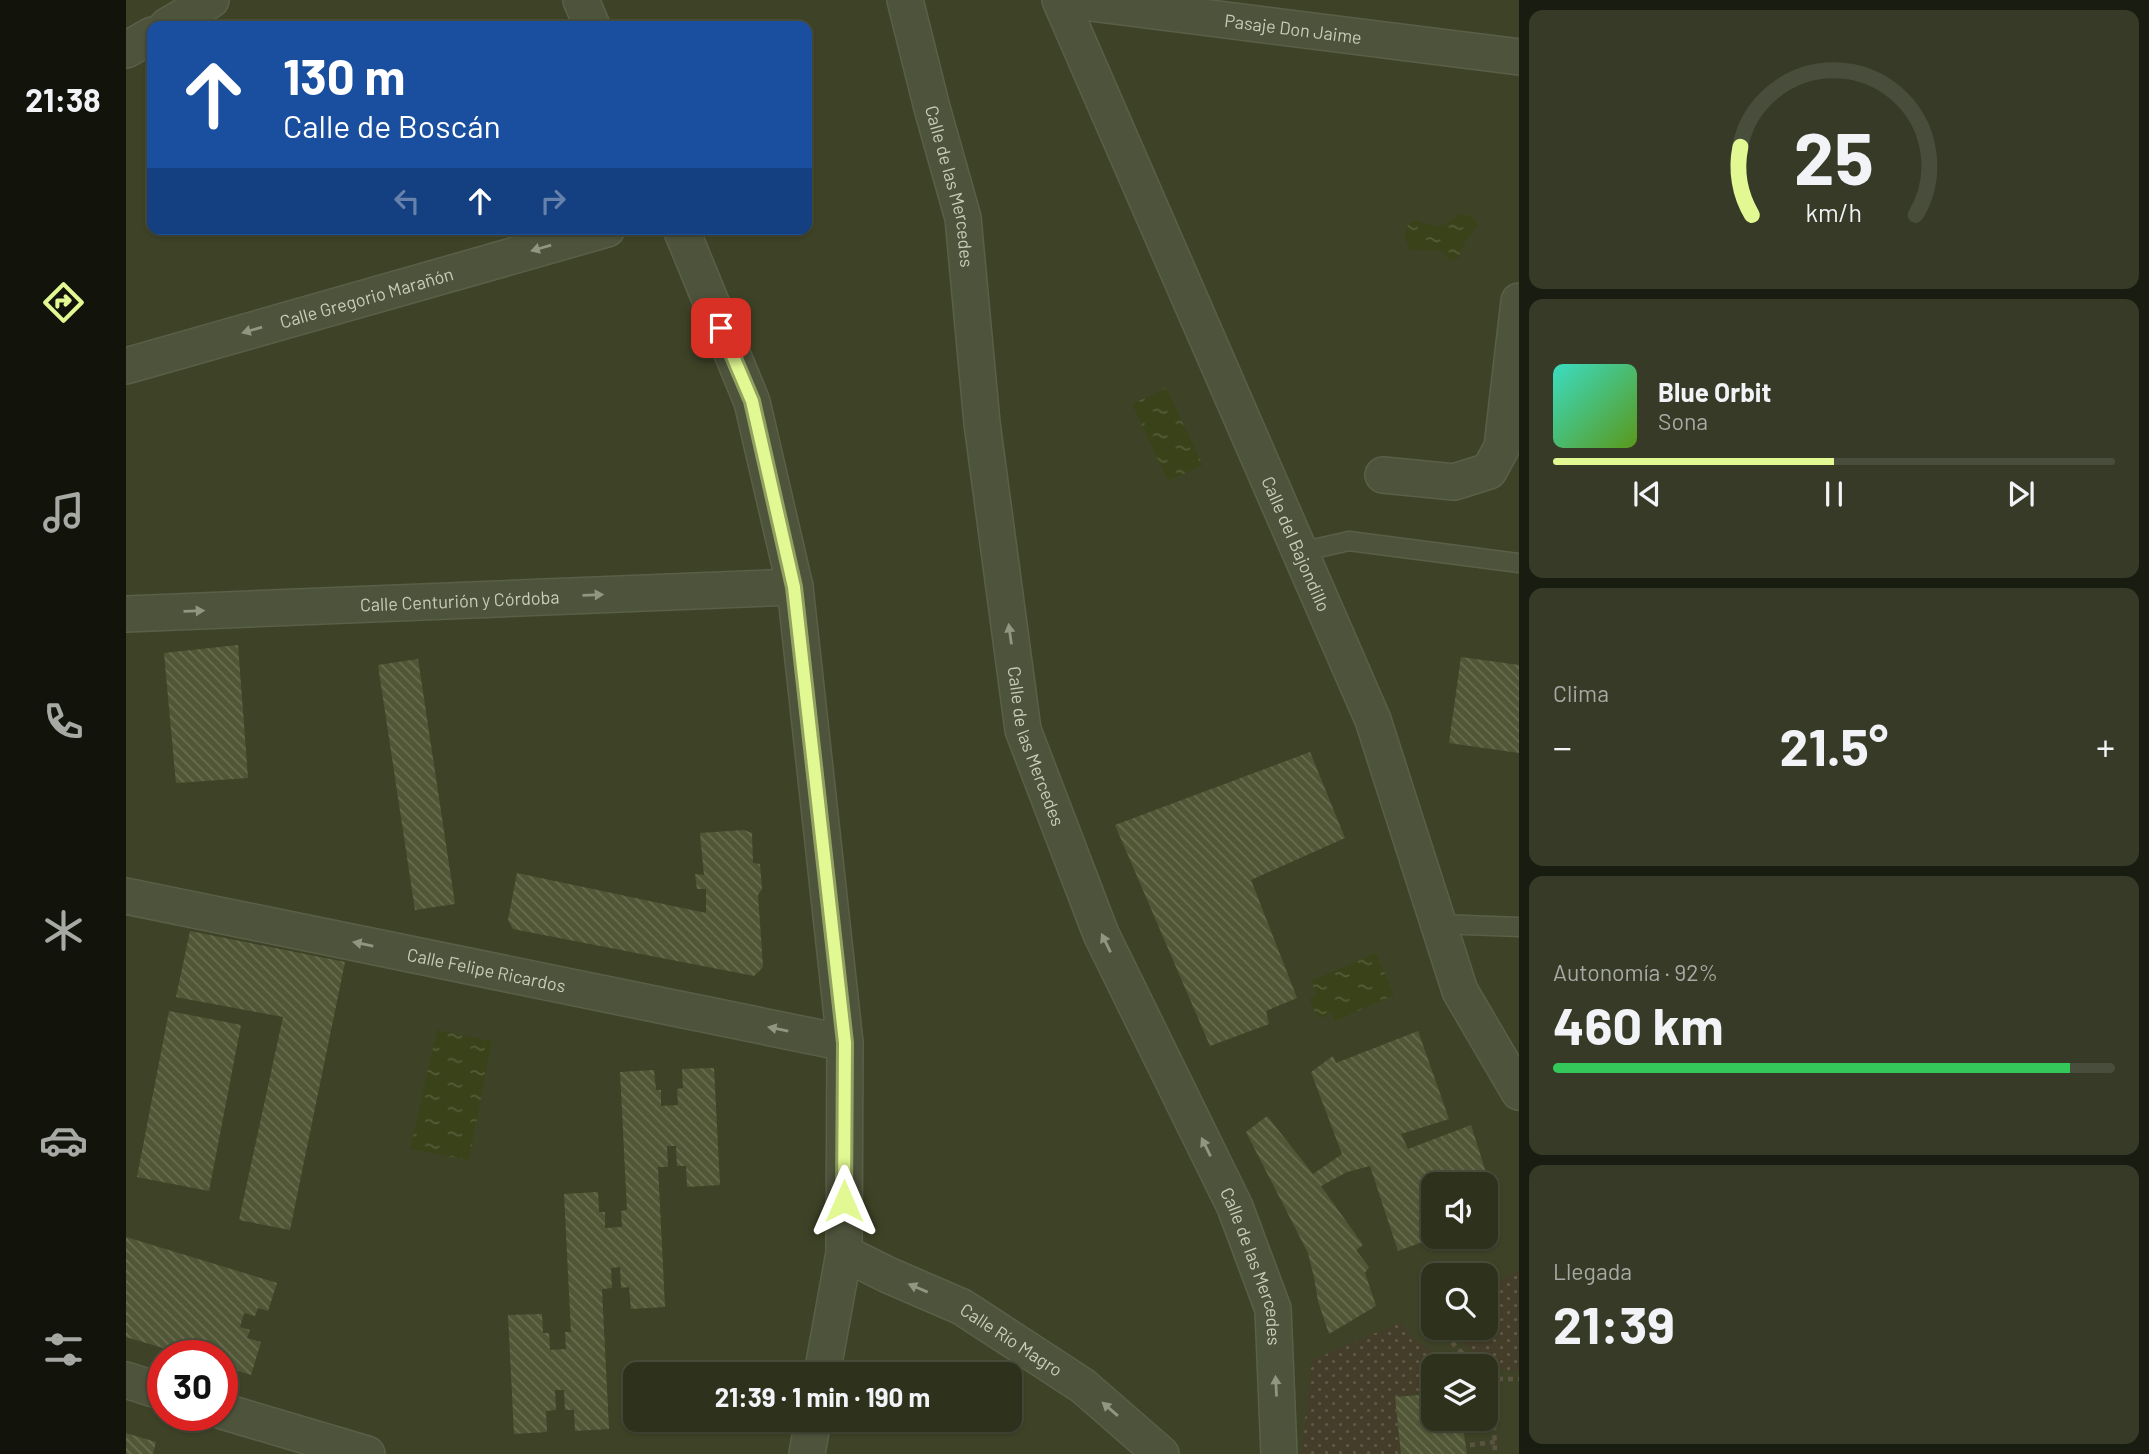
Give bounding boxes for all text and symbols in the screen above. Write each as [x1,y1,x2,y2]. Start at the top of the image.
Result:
street label: Pasaje Don Jaime [1223,9,1363,48]
text: 130 m [283,46,405,105]
icon: ahead [168,49,259,140]
text: 21:38 [25,80,101,118]
street label: Calle de las Mercedes [921,103,979,268]
text: Calle de Boscán [283,106,501,144]
text: 25 [1794,113,1874,201]
icon: left [388,182,426,220]
icon: ahead [461,182,499,220]
icon: right [534,182,572,220]
text: km/h [1806,197,1862,227]
one-way arrow [530,243,552,254]
street label: Calle Gregorio Marañón [277,262,456,333]
icon: directions [39,278,88,327]
pin [691,298,751,358]
icon: arrive [702,309,740,347]
one-way arrow [241,326,262,336]
text: Blue Orbit [1658,376,1771,407]
text: Sona [1658,407,1708,435]
street label: Calle del Bajondillo [1257,473,1335,615]
icon: previous [1628,475,1666,513]
icon: pause [1815,475,1853,513]
icon: next [2002,475,2040,513]
icon: music [39,488,88,537]
street label: Calle Centurión y Córdoba [359,586,560,616]
one-way arrow [582,590,604,601]
one-way arrow [183,606,205,617]
one-way arrow [1004,623,1015,645]
street label: Calle de las Mercedes [1004,665,1070,829]
text: Clima [1553,679,1609,707]
icon: phone [39,697,88,746]
text: 21.5° [1780,714,1888,776]
text: − [1553,723,1572,769]
text: + [2096,723,2115,769]
icon: climate [39,906,88,955]
one-way arrow [1100,933,1111,953]
one-way arrow [352,939,374,950]
street label: Calle Felipe Ricardos [405,943,568,997]
text: Autonomía · 92% [1553,958,1718,986]
text: 460 km [1553,993,1724,1055]
one-way arrow [767,1024,789,1035]
icon: car [39,1116,88,1165]
one-way arrow [1200,1137,1212,1157]
position arrow [807,1164,881,1238]
map controls [1421,1172,1498,1431]
button: sound [1421,1172,1498,1249]
street label: Calle de las Mercedes [1216,1184,1285,1346]
text: Llegada [1553,1257,1632,1285]
button: search [1421,1263,1498,1340]
one-way arrow [908,1283,929,1294]
text: 21:39 [1553,1292,1675,1354]
street label: Calle Río Magro [956,1298,1067,1381]
icon: filters [39,1325,88,1374]
speed limit sign: 30 [147,1340,238,1431]
button: layers [1421,1354,1498,1431]
one-way arrow [1271,1375,1282,1397]
text: 21:39 · 1 min · 190 m [715,1381,930,1412]
one-way arrow [1101,1401,1119,1417]

